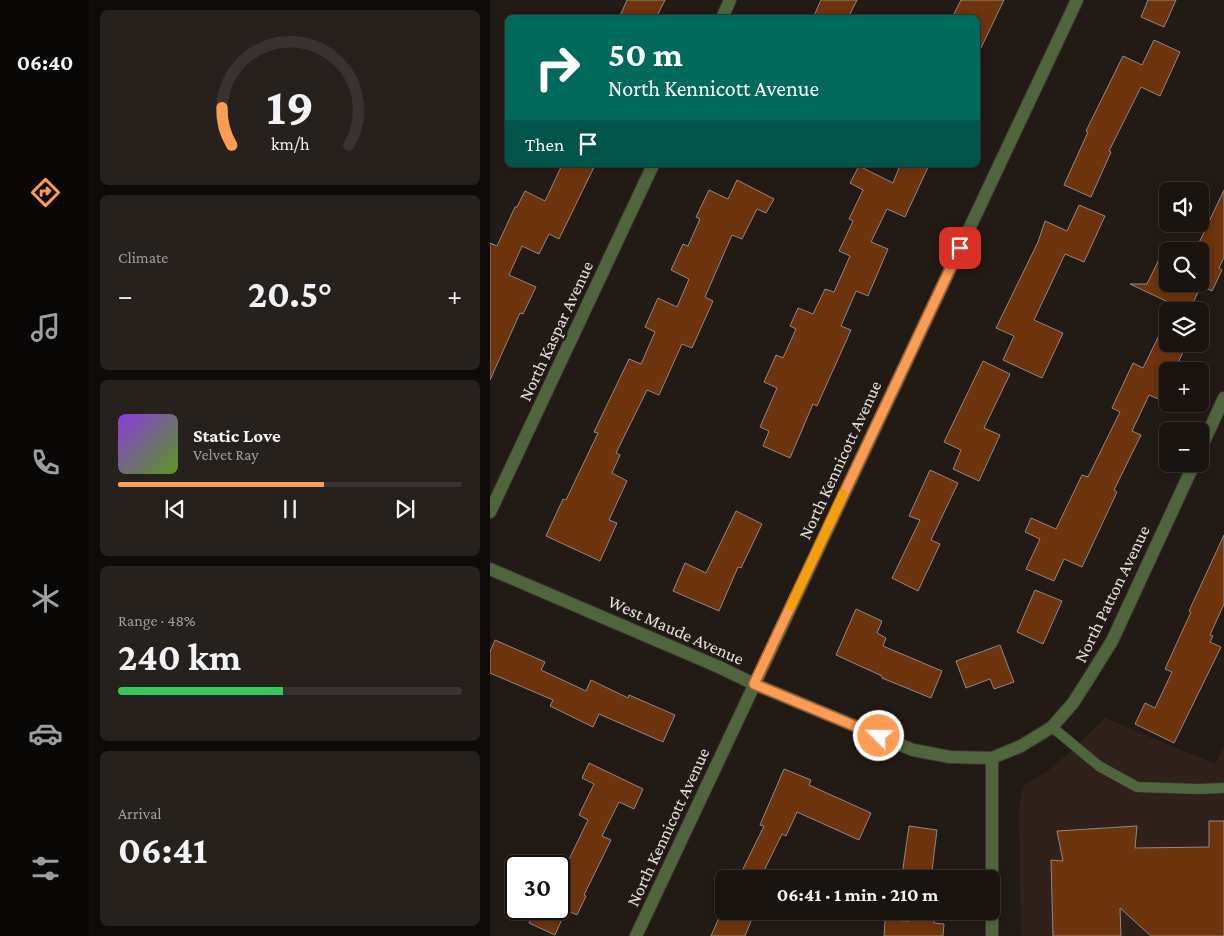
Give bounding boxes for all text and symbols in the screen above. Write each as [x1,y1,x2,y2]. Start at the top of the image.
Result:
icon: right [525,35,590,100]
text: 50 m [608,35,683,74]
text: 06:40 [17,50,73,75]
text: North Kennicott Avenue [608,76,819,101]
text: 19 [266,77,314,135]
icon: arrive [574,130,602,158]
text: km/h [271,134,310,154]
text: Then [525,134,564,155]
icon: directions [28,175,63,210]
map controls [1159,182,1209,472]
button: sound [1159,182,1209,232]
pin [939,227,981,269]
icon: arrive [946,234,974,262]
button: search [1159,242,1209,292]
text: Climate [118,249,168,266]
street label: North Kaspar Avenue [515,258,597,404]
text: 20.5° [248,273,332,315]
text: − [118,280,133,311]
text: + [447,280,462,311]
button: layers [1159,302,1209,352]
icon: music [28,310,63,345]
button: + [1159,362,1209,412]
street label: North Kennicott Avenue [794,377,886,543]
button: − [1159,422,1209,472]
text: Static Love [193,425,281,446]
icon: phone [28,445,63,480]
text: Velvet Ray [193,446,259,463]
icon: previous [161,495,189,523]
icon: pause [276,495,304,523]
icon: next [391,495,419,523]
street label: North Patton Avenue [1070,522,1154,666]
icon: climate [28,581,63,616]
street label: West Maude Avenue [605,591,747,669]
text: Range · 48% [118,612,196,629]
text: 240 km [118,636,241,678]
position arrow [852,709,904,761]
icon: car [28,716,63,751]
street label: North Kennicott Avenue [622,744,714,910]
text: Arrival [118,805,162,822]
text: 06:41 [118,829,207,871]
icon: filters [28,851,63,886]
speed limit sign: 30 [505,855,570,920]
text: 06:41 · 1 min · 210 m [777,884,938,905]

